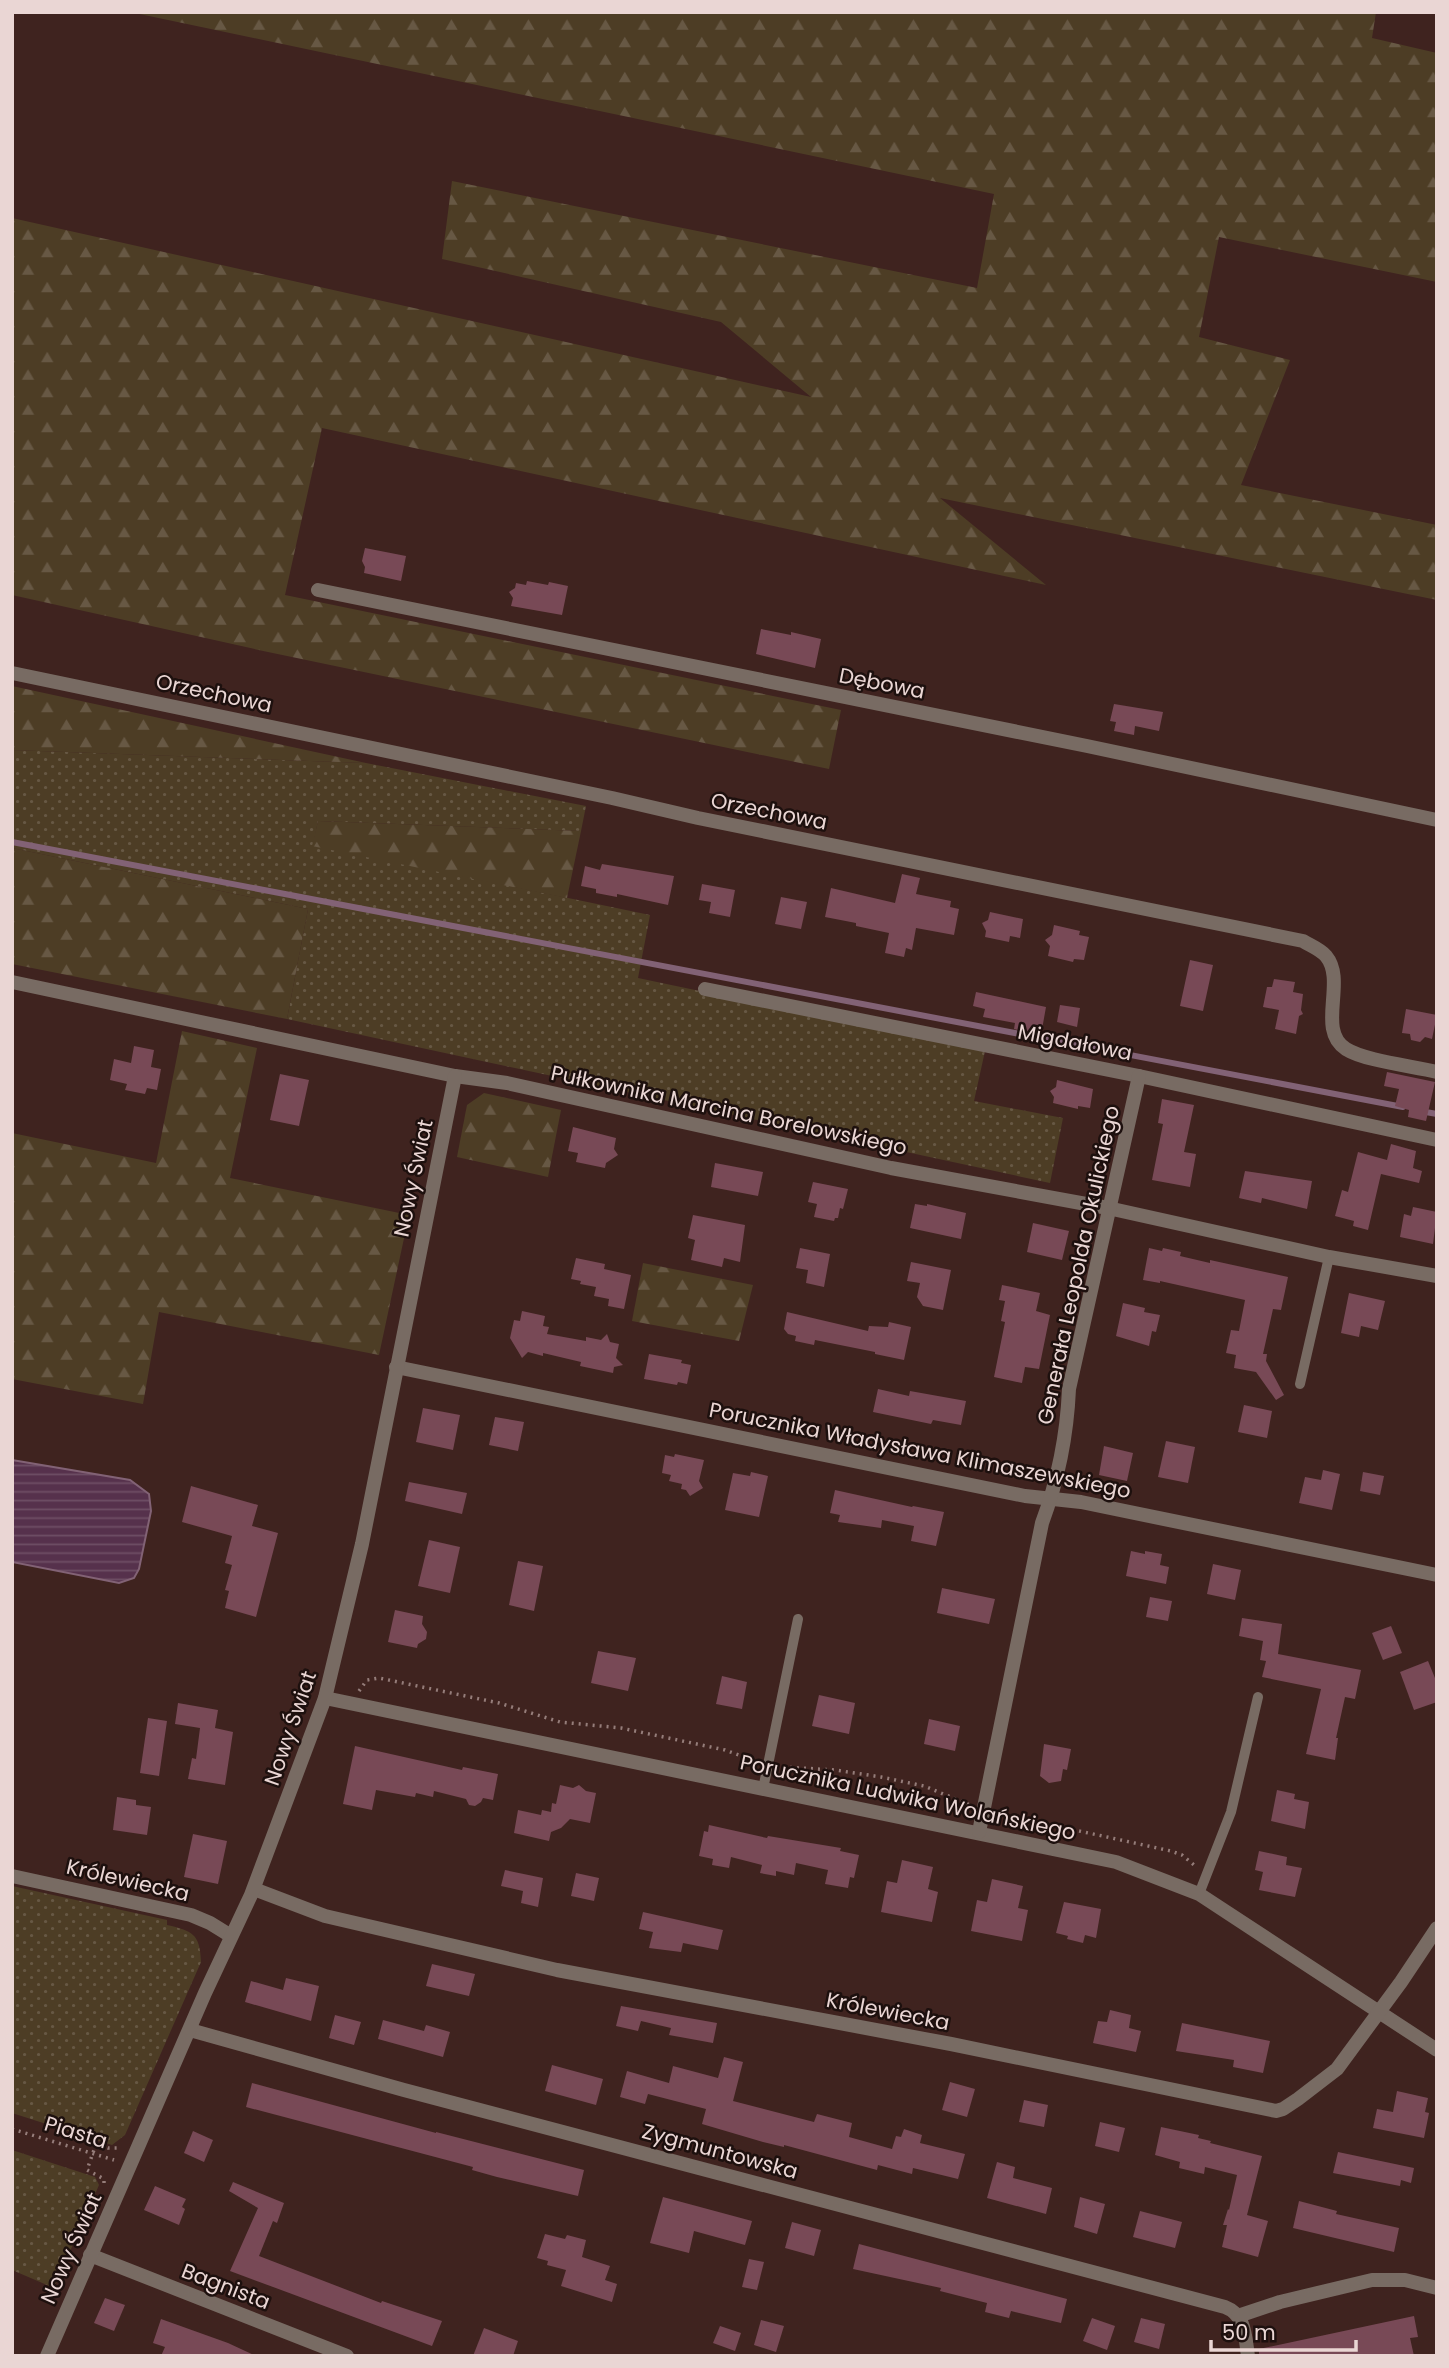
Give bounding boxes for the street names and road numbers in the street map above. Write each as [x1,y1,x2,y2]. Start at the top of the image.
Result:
street label: Dębowa [837,660,927,706]
street label: Orzechowa [153,667,275,719]
street label: Orzechowa [708,786,830,836]
street label: Migdałowa [1015,1017,1135,1067]
street label: Pułkownika Marcina Borelowskiego [548,1058,910,1162]
street label: Generała Leopolda Okulickiego [1030,1103,1126,1427]
street label: Nowy Świat [386,1117,440,1239]
street label: Porucznika Władysława Klimaszewskiego [707,1395,1133,1505]
street label: Nowy Świat [257,1667,323,1789]
street label: Porucznika Ludwika Wolańskiego [738,1747,1078,1847]
street label: Królewiecka [64,1852,192,1908]
street label: Królewiecka [824,1985,952,2037]
street label: Piasta [41,2109,111,2155]
street label: Zygmuntowska [639,2116,801,2186]
street label: Nowy Świat [33,2188,109,2308]
street label: Bagnista [178,2256,274,2316]

